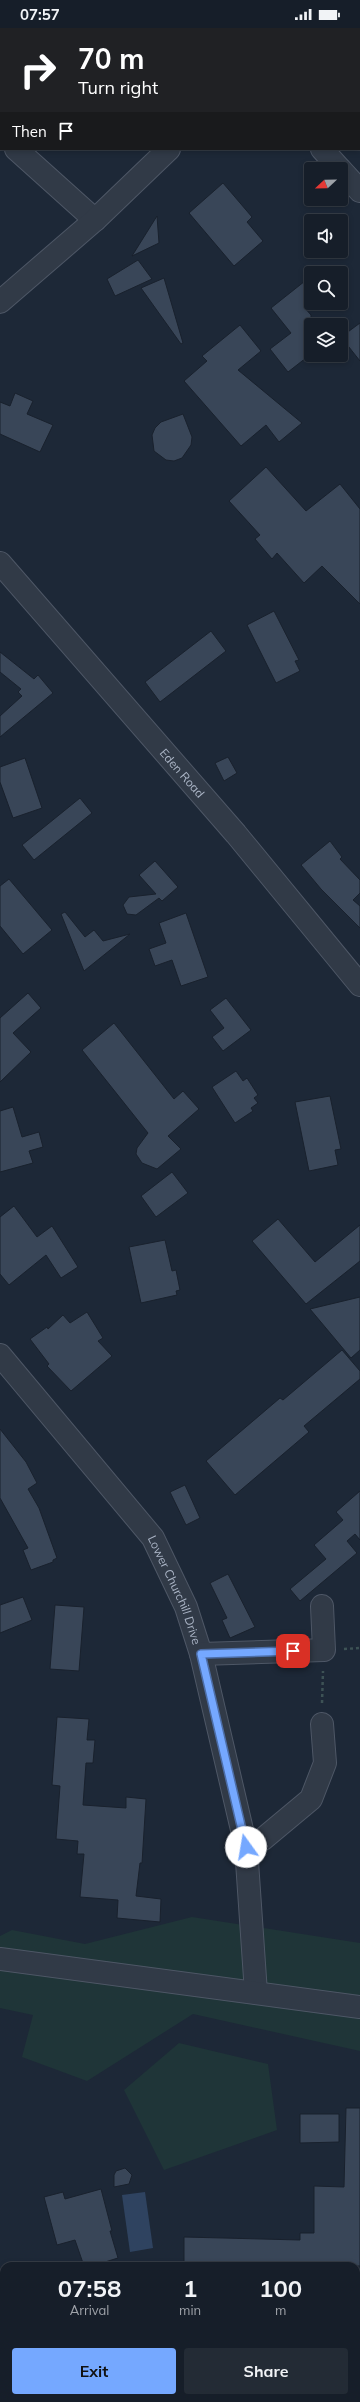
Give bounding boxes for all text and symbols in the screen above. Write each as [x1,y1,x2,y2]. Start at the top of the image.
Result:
text: 07:57 [20,5,60,24]
text: 70 m [78,41,144,76]
icon: right [12,44,64,96]
text: Turn right [78,76,158,99]
icon: arrive [55,120,77,142]
text: Then [12,122,47,141]
north arrow [304,162,348,206]
map controls [304,162,348,362]
button: sound [304,214,348,258]
button: search [304,266,348,310]
button: layers [304,318,348,362]
street label: Eden Road [157,745,208,800]
street label: Lower Churchill Drive [145,1533,205,1646]
pin [276,1634,310,1668]
icon: arrive [282,1640,304,1662]
position arrow [225,1826,267,1868]
text: 07:58 [58,2273,121,2303]
text: 1 [183,2273,197,2303]
text: 100 [259,2273,302,2303]
text: Arrival [70,2302,109,2318]
text: min [179,2302,201,2318]
text: m [275,2302,286,2318]
button: Exit [12,2348,176,2394]
button: Share [184,2348,348,2394]

